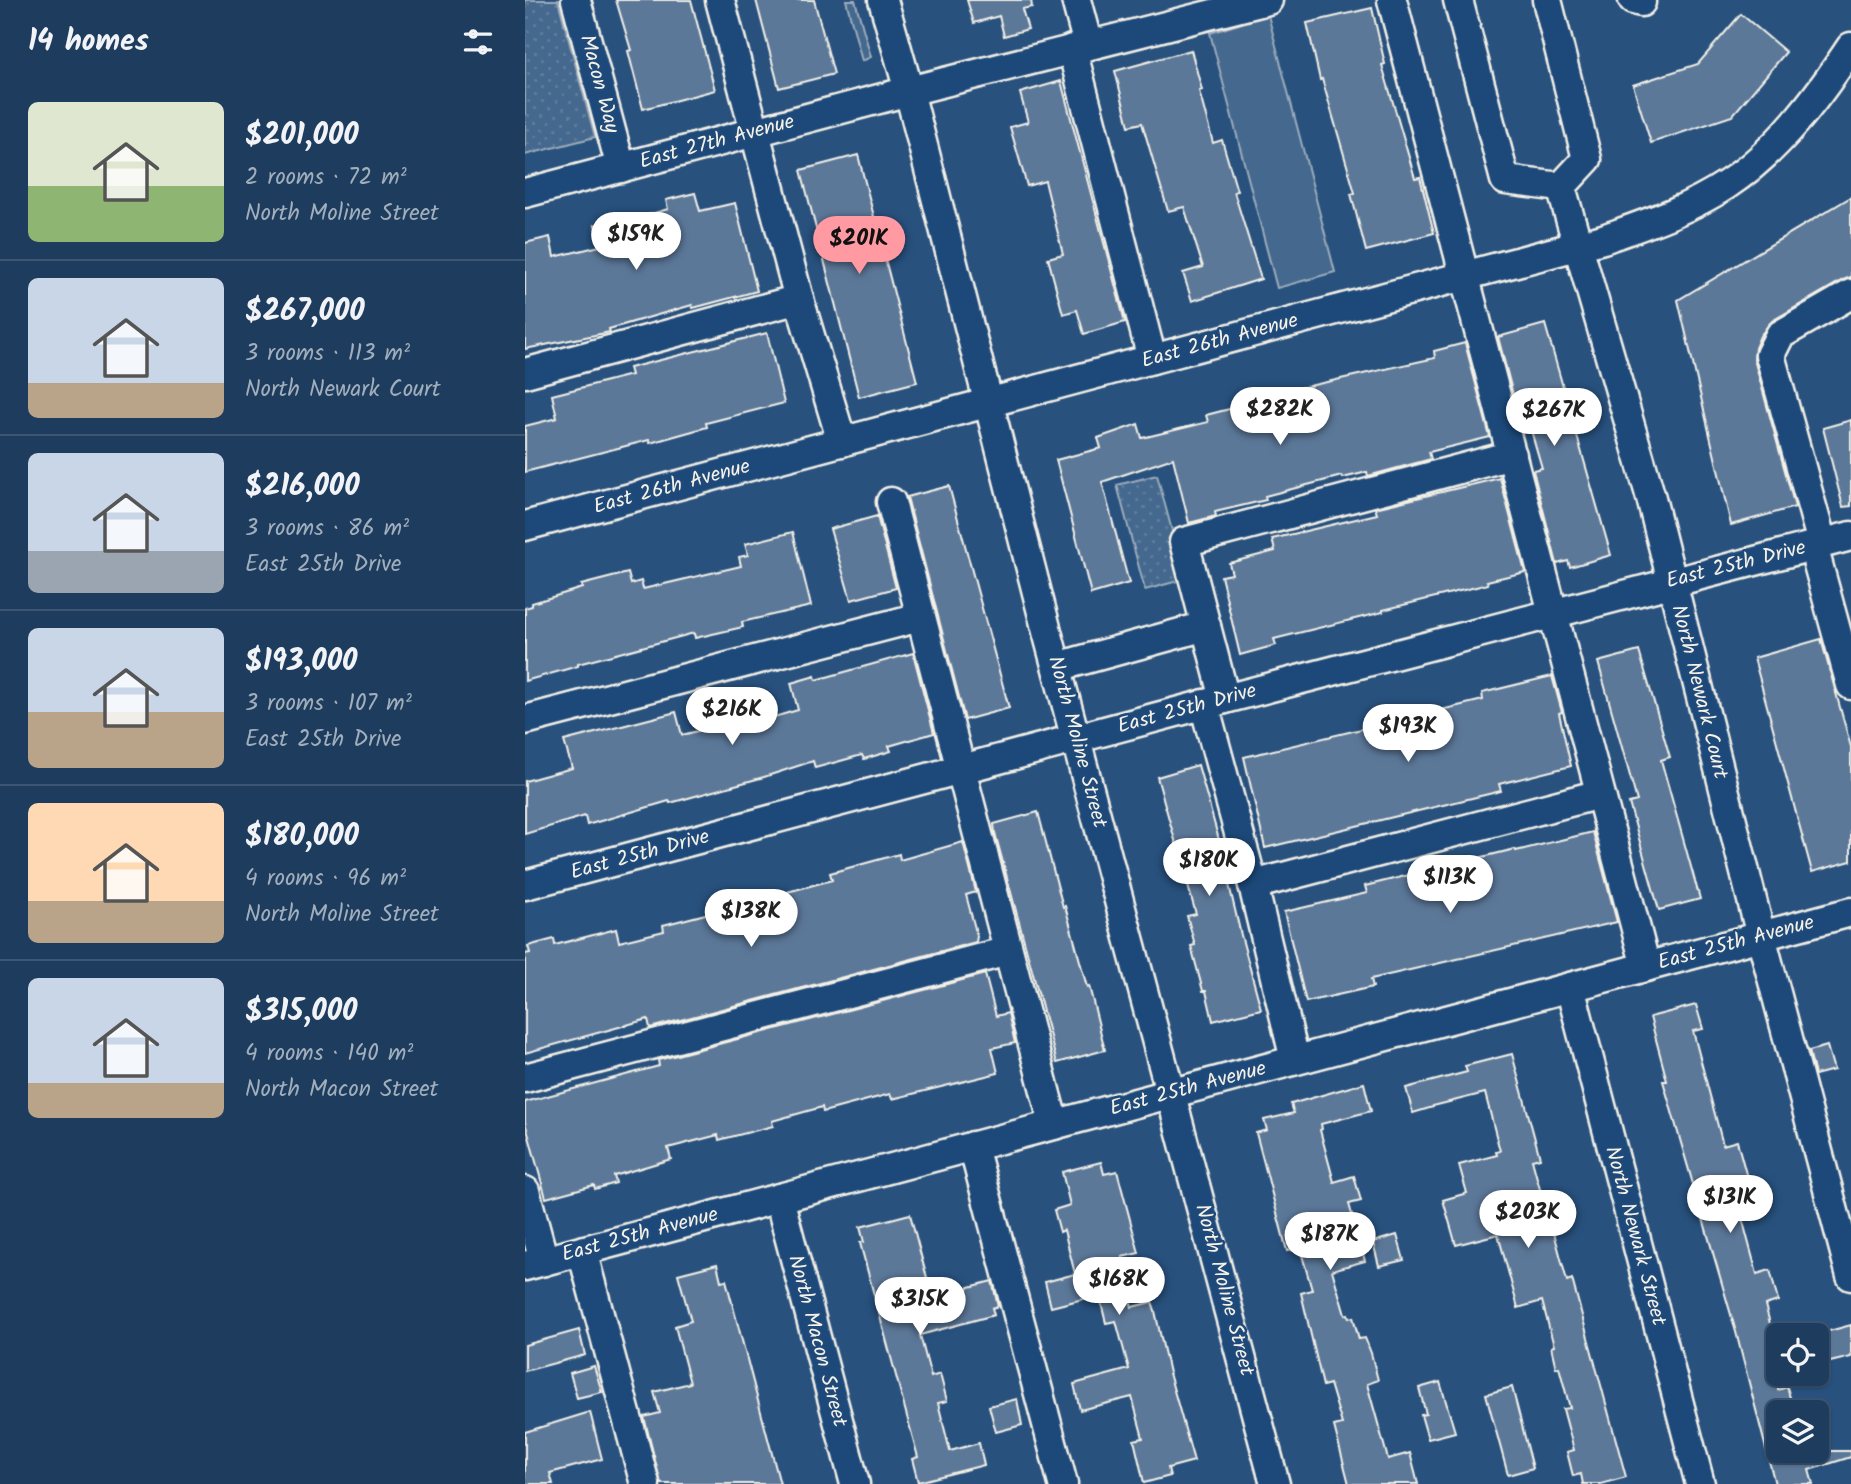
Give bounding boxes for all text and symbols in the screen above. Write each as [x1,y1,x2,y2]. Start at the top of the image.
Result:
text: 14 homes [28,18,149,66]
icon: filters [459,23,497,61]
street label: Macon Way [570,31,628,137]
street label: East 27th Avenue [636,105,799,179]
text: $201,000 [245,112,359,160]
icon: home [84,130,168,214]
text: 2 rooms · 72 m² [245,160,407,196]
text: North Moline Street [245,196,439,232]
pin: $159K [587,212,685,272]
pin: $201K [810,216,908,276]
text: $159K [607,217,665,253]
text: $201K [829,221,889,257]
text: $267,000 [245,288,365,336]
street label: East 26th Avenue [1138,304,1303,378]
icon: home [84,306,168,390]
text: 3 rooms · 113 m² [245,336,410,372]
text: North Newark Court [245,372,441,408]
pin: $282K [1231,388,1329,447]
pin: $267K [1505,388,1603,448]
text: $282K [1246,392,1314,428]
text: $267K [1522,393,1586,429]
street label: East 26th Avenue [590,450,755,524]
text: $216,000 [245,463,360,511]
icon: home [84,481,168,565]
text: 3 rooms · 86 m² [245,511,409,547]
street label: East 25th Drive [1663,532,1810,598]
text: East 25th Drive [245,547,401,583]
street label: North Newark Court [1661,601,1737,783]
text: $193,000 [245,638,357,686]
street label: North Moline Street [1038,652,1116,833]
icon: home [84,656,168,740]
street label: East 25th Drive [1114,674,1261,743]
text: 3 rooms · 107 m² [245,686,412,722]
pin: $216K [683,688,781,747]
text: $216K [702,692,762,728]
pin: $193K [1359,704,1457,764]
text: $193K [1379,709,1437,745]
text: East 25th Drive [245,722,401,758]
text: $180,000 [245,813,359,861]
street label: East 25th Drive [567,820,714,889]
icon: home [84,831,168,915]
pin: $180K [1160,838,1258,898]
text: $180K [1179,843,1239,879]
pin: $113K [1401,856,1499,915]
text: $113K [1423,860,1477,896]
text: 4 rooms · 96 m² [245,861,406,897]
pin: $138K [702,890,800,949]
text: $138K [721,894,781,930]
text: North Moline Street [245,897,439,933]
street label: East 25th Avenue [1654,906,1818,980]
text: $315,000 [245,988,357,1036]
icon: home [84,1006,168,1090]
text: 4 rooms · 140 m² [245,1036,413,1072]
street label: East 25th Avenue [1106,1052,1270,1126]
text: North Macon Street [245,1072,438,1108]
street label: North Newark Street [1595,1143,1675,1330]
pin: $131K [1681,1176,1779,1235]
text: $131K [1703,1180,1757,1216]
pin: $203K [1479,1190,1577,1250]
text: $203K [1495,1195,1561,1231]
street label: East 25th Avenue [558,1198,722,1272]
street label: North Moline Street [1185,1200,1263,1381]
pin: $187K [1281,1212,1379,1272]
text: $187K [1301,1217,1359,1253]
street label: North Macon Street [778,1251,856,1431]
pin: $168K [1070,1258,1168,1317]
text: $168K [1089,1262,1149,1298]
pin: $315K [871,1278,969,1337]
text: $315K [891,1282,949,1318]
map controls [1766,1323,1829,1463]
button: locate [1766,1323,1829,1386]
button: layers [1766,1400,1829,1463]

